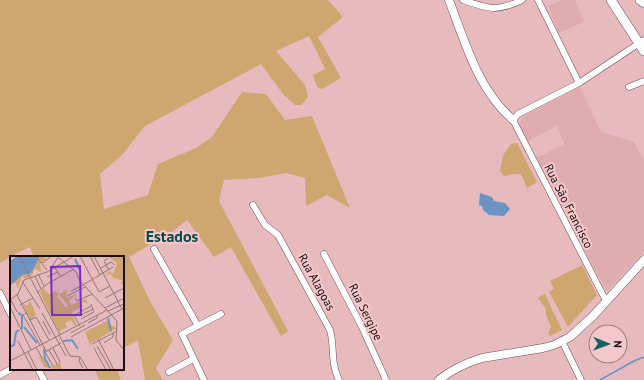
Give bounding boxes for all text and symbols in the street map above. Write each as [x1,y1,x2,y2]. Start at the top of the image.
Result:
street label: Rua São Francisco [541,161,597,251]
district label: Estados [146,226,199,246]
street label: Rua Alagoas [295,251,339,313]
inset map [10,256,124,370]
street label: Rua Sergipe [346,281,386,343]
north arrow [588,324,628,364]
text: N [611,340,625,348]

